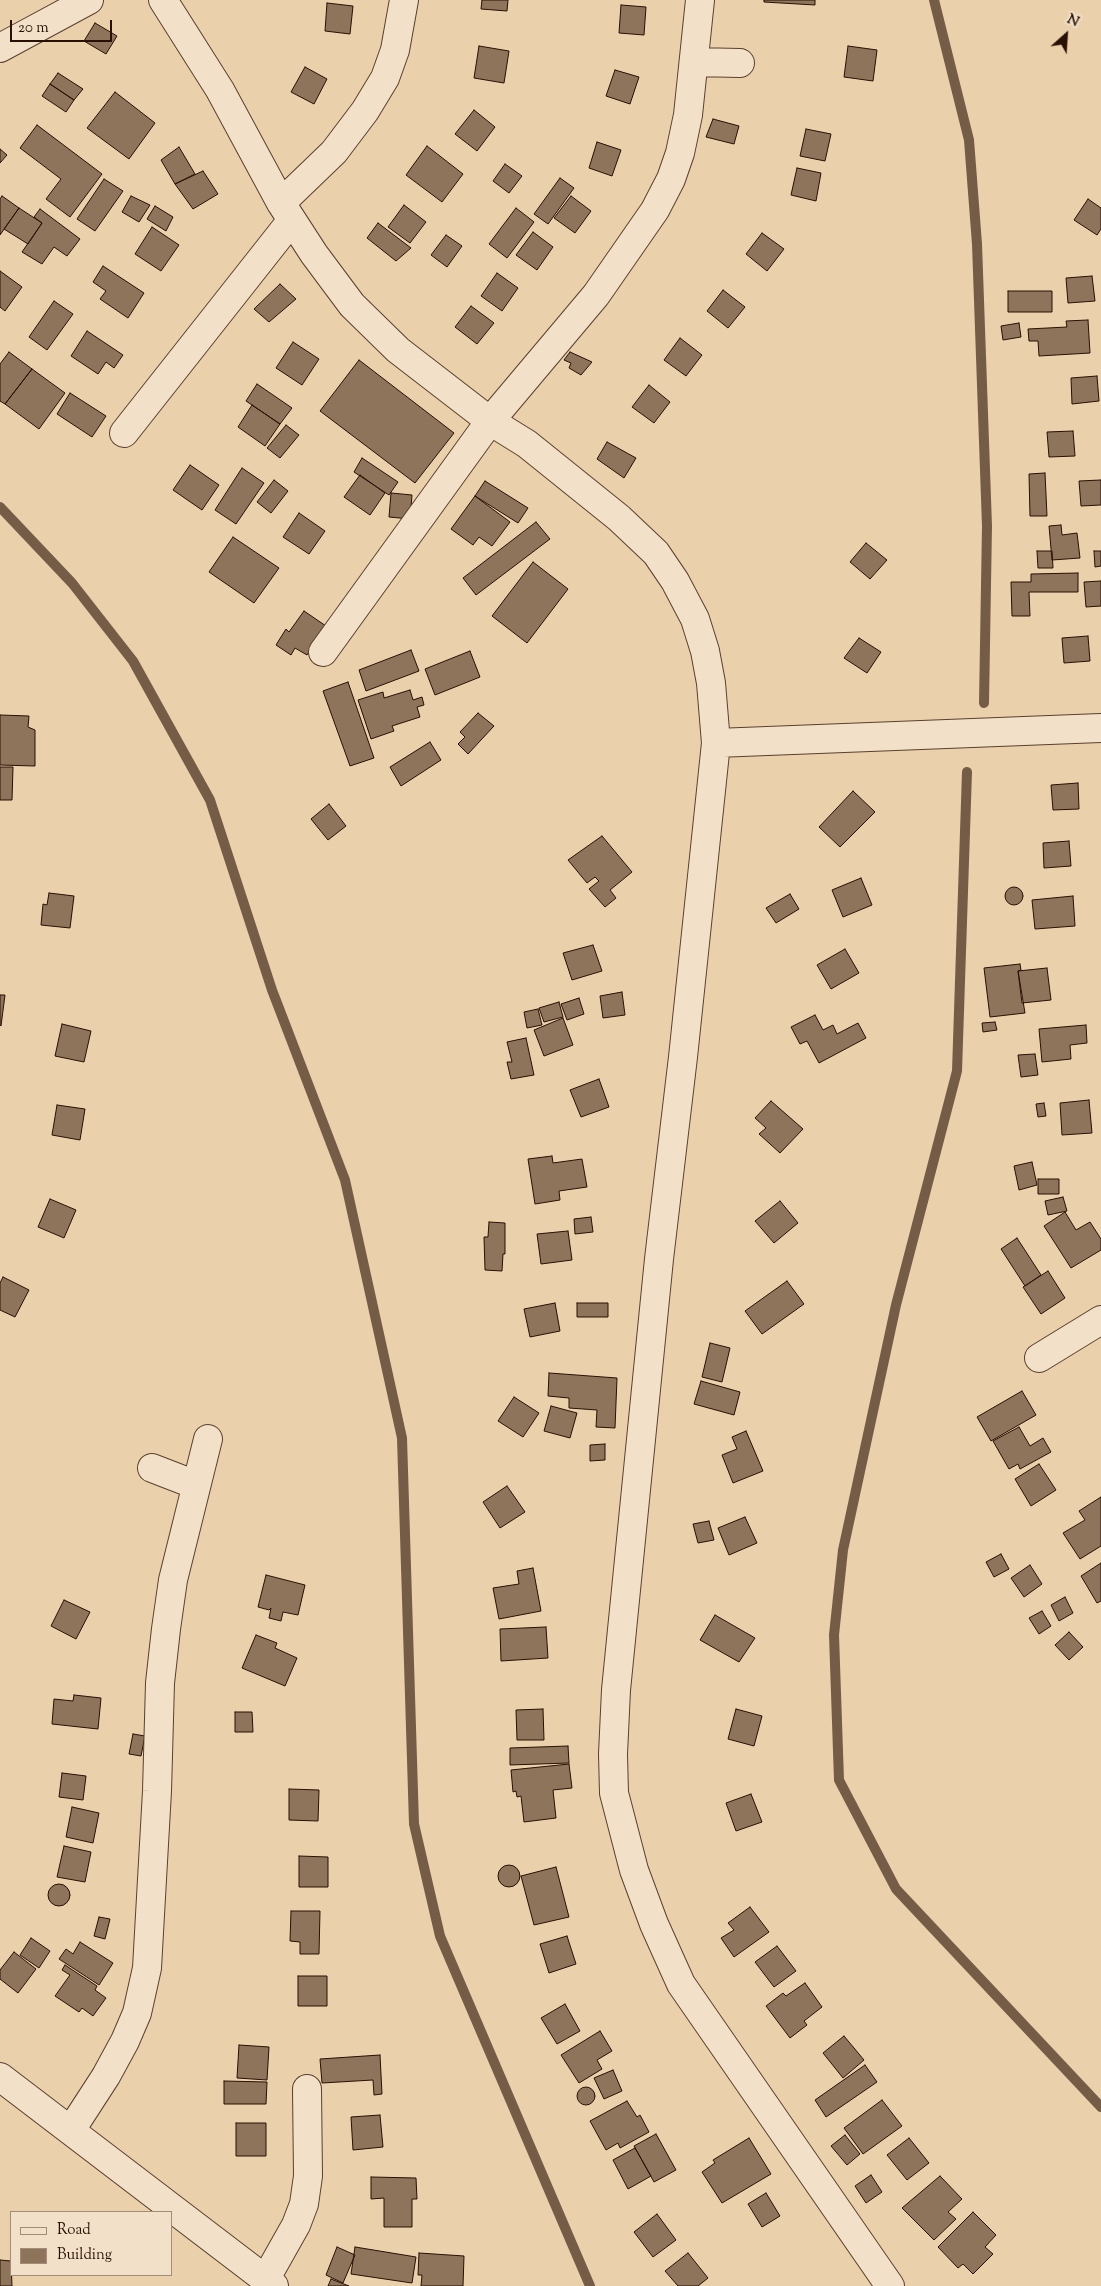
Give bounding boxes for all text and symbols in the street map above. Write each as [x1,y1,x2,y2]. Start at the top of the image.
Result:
scale bar [12,10,115,42]
north arrow [1041,10,1091,60]
text: N [1063,10,1082,33]
text: 20 m [18,18,49,39]
legend [10,2211,172,2276]
text: Road [57,2220,91,2241]
text: Building [57,2245,112,2266]

